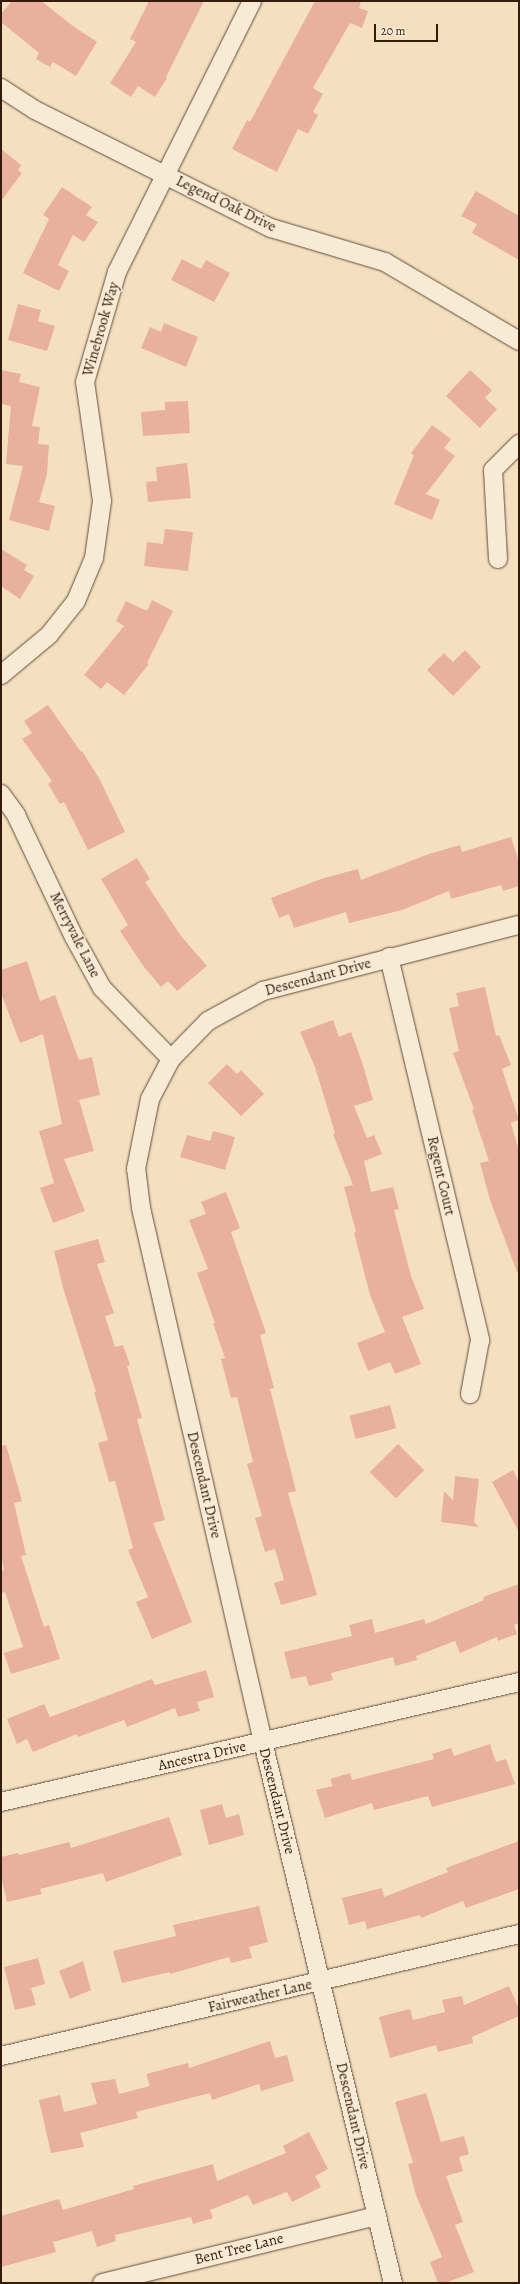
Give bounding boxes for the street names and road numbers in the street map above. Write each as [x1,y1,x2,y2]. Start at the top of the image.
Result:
street label: Legend Oak Drive [173,172,279,236]
street label: Winebrook Way [79,280,123,378]
street label: Merryvale Lane [46,889,104,981]
street label: Descendant Drive [263,954,373,1000]
street label: Regent Court [423,1134,459,1218]
street label: Descendant Drive [183,1430,225,1540]
street label: Ancestra Drive [156,1737,248,1775]
street label: Descendant Drive [255,1746,299,1856]
street label: Fairweather Lane [206,1975,314,2017]
street label: Descendant Drive [332,2061,374,2171]
street label: Bent Tree Lane [193,2229,285,2269]

